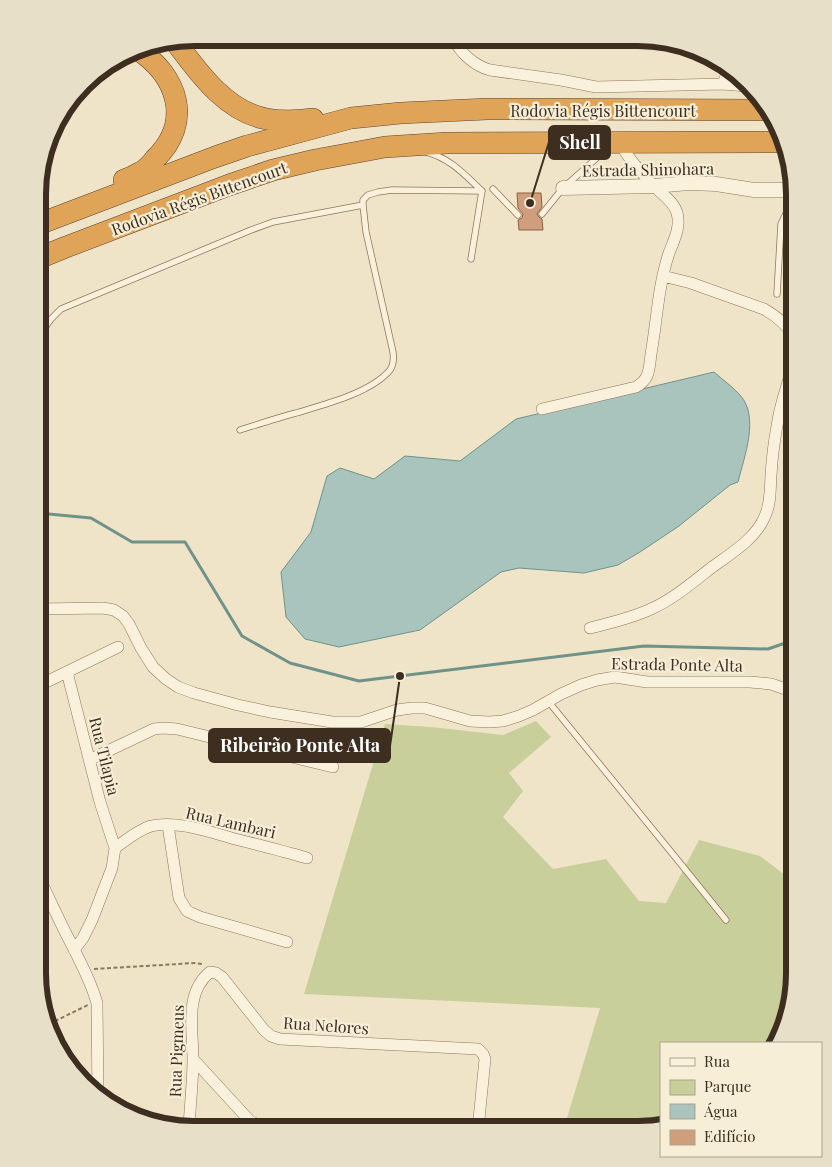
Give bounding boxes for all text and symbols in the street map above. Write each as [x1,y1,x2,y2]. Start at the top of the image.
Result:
street label: Rodovia Régis Bittencourt [510,100,696,121]
callout: Shell [549,126,610,159]
text: Shell [559,130,601,154]
street label: Rodovia Régis Bittencourt [108,156,290,240]
street label: Estrada Shinohara [582,157,714,181]
street label: Estrada Ponte Alta [611,652,743,676]
street label: Rua Tilapia [85,715,125,797]
callout: Ribeirão Ponte Alta [209,729,390,762]
text: Ribeirão Ponte Alta [220,733,381,757]
street label: Rua Lambari [184,801,278,843]
street label: Rua Pigmeus [164,1004,188,1098]
street label: Rua Nelores [282,1012,370,1038]
legend [660,1042,822,1157]
text: Rua [704,1051,730,1071]
text: Parque [704,1076,751,1096]
text: Água [703,1101,738,1121]
text: Edifício [704,1126,756,1146]

